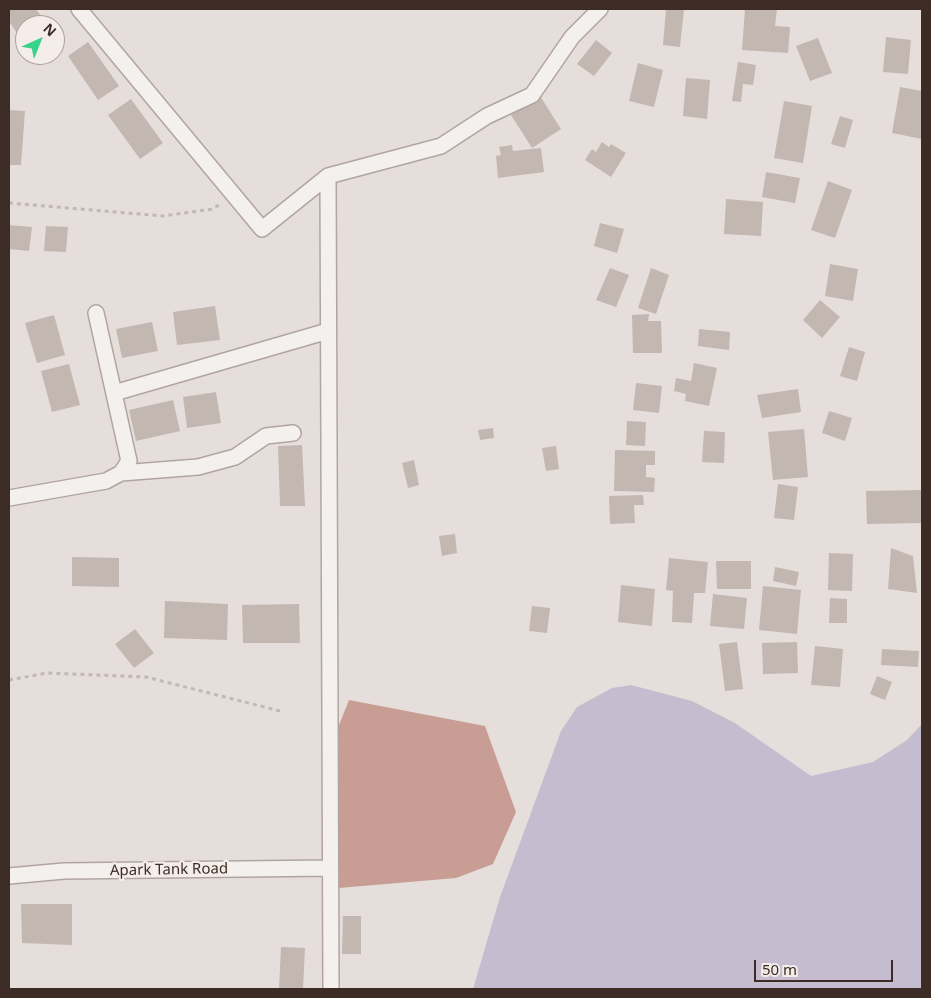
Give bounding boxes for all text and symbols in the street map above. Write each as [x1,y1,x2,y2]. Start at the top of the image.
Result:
north arrow [15,15,65,65]
text: N [39,19,61,40]
street label: Apark Tank Road [110,860,228,880]
scale bar [756,950,895,982]
text: 50 m [762,959,797,979]

